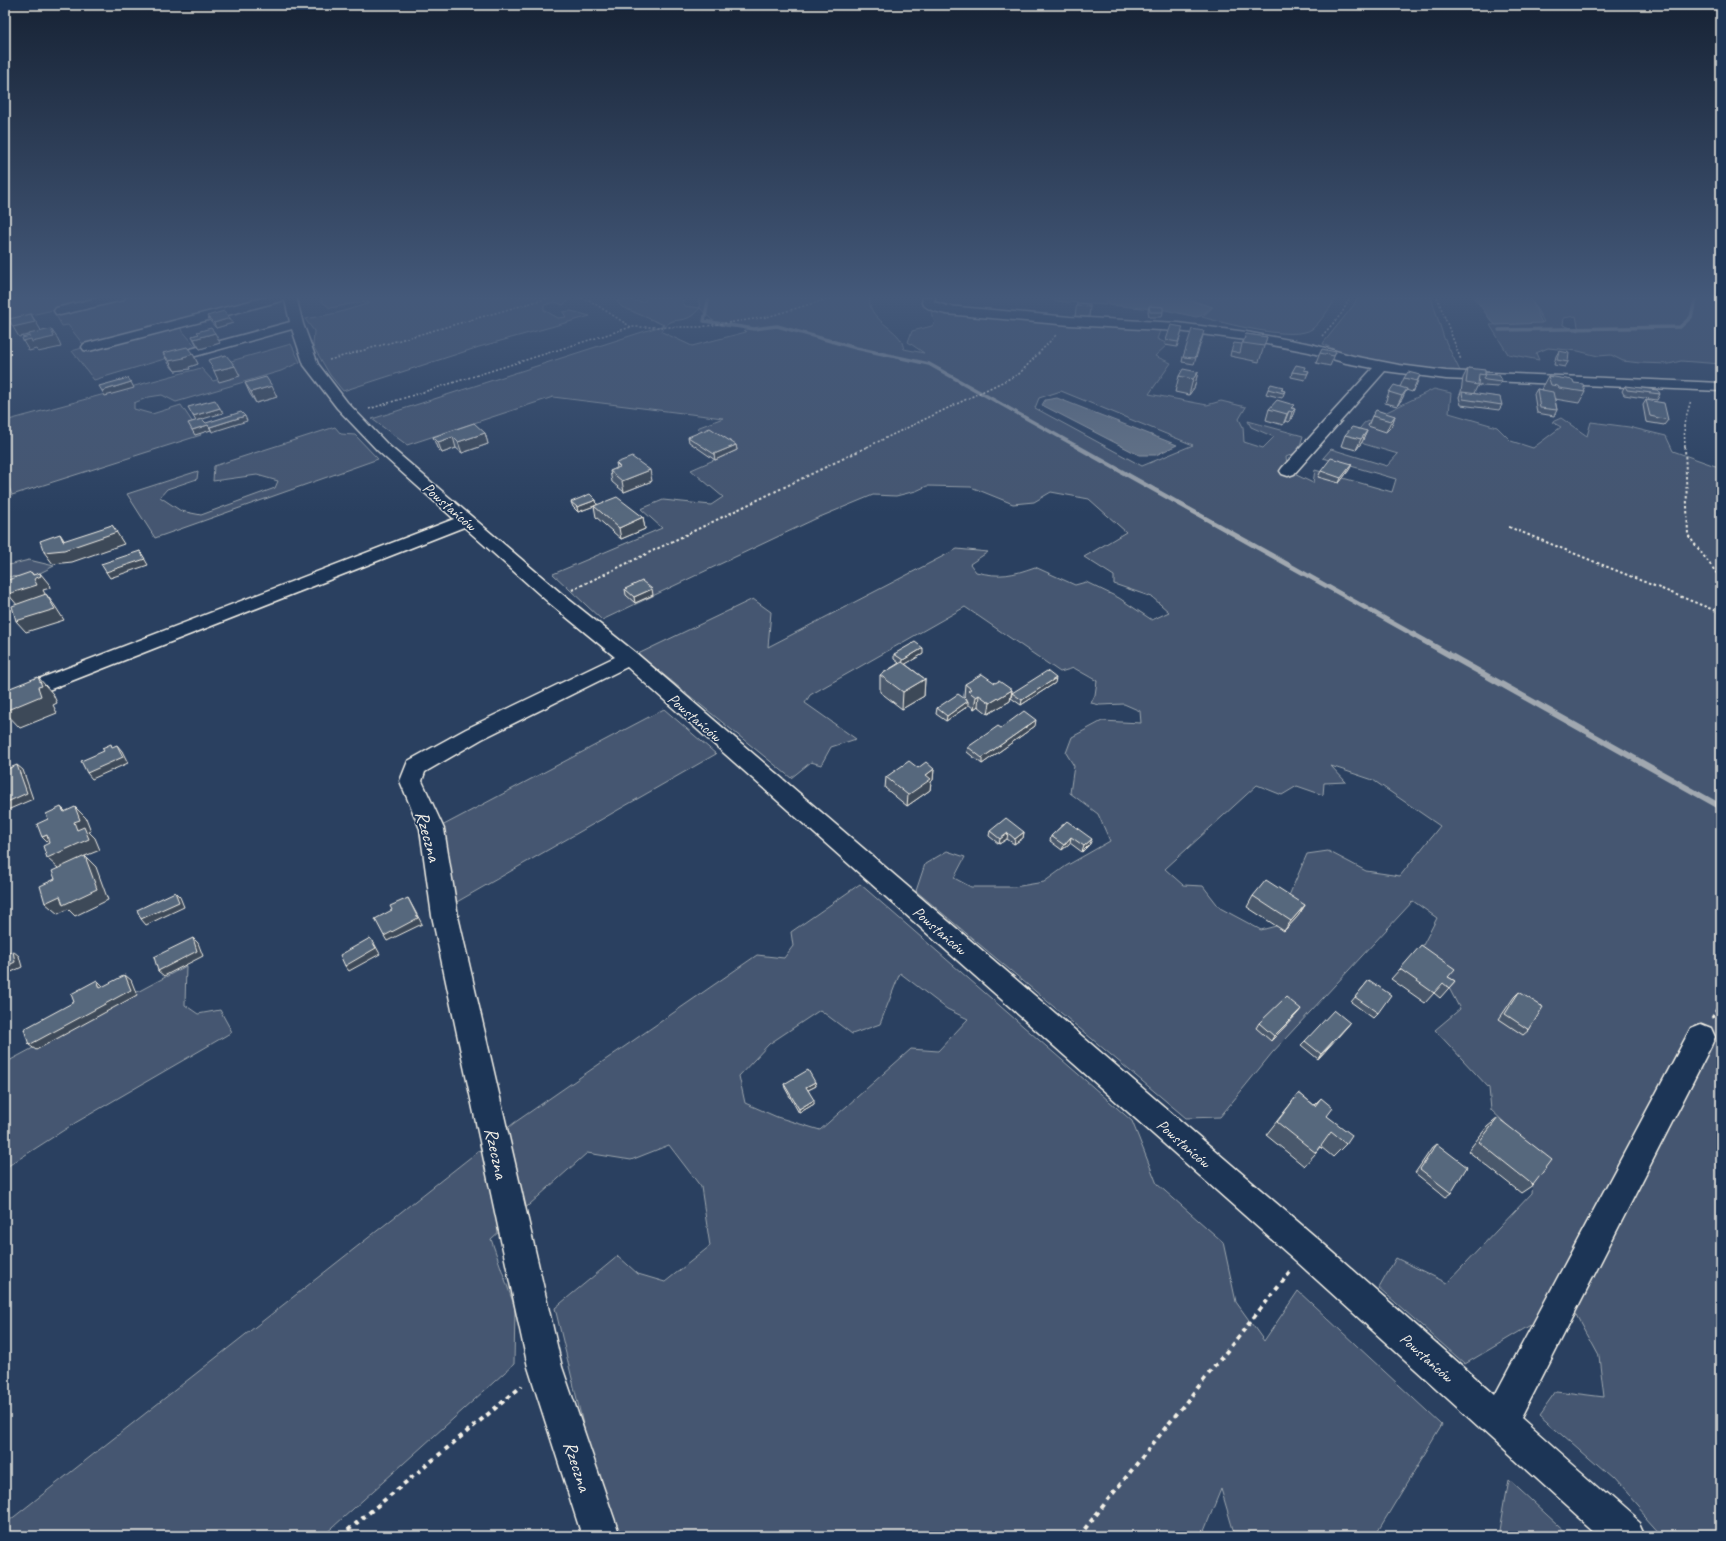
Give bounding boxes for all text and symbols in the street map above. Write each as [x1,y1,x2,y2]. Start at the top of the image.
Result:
street label: Powstańców [418,478,482,537]
street label: Powstańców [663,689,727,748]
street label: Rzeczna [410,808,447,866]
street label: Powstańców [908,902,972,961]
street label: Powstańców [1152,1115,1216,1174]
street label: Rzeczna [479,1125,513,1182]
street label: Powstańców [1396,1329,1458,1388]
street label: Rzeczna [558,1438,597,1496]

